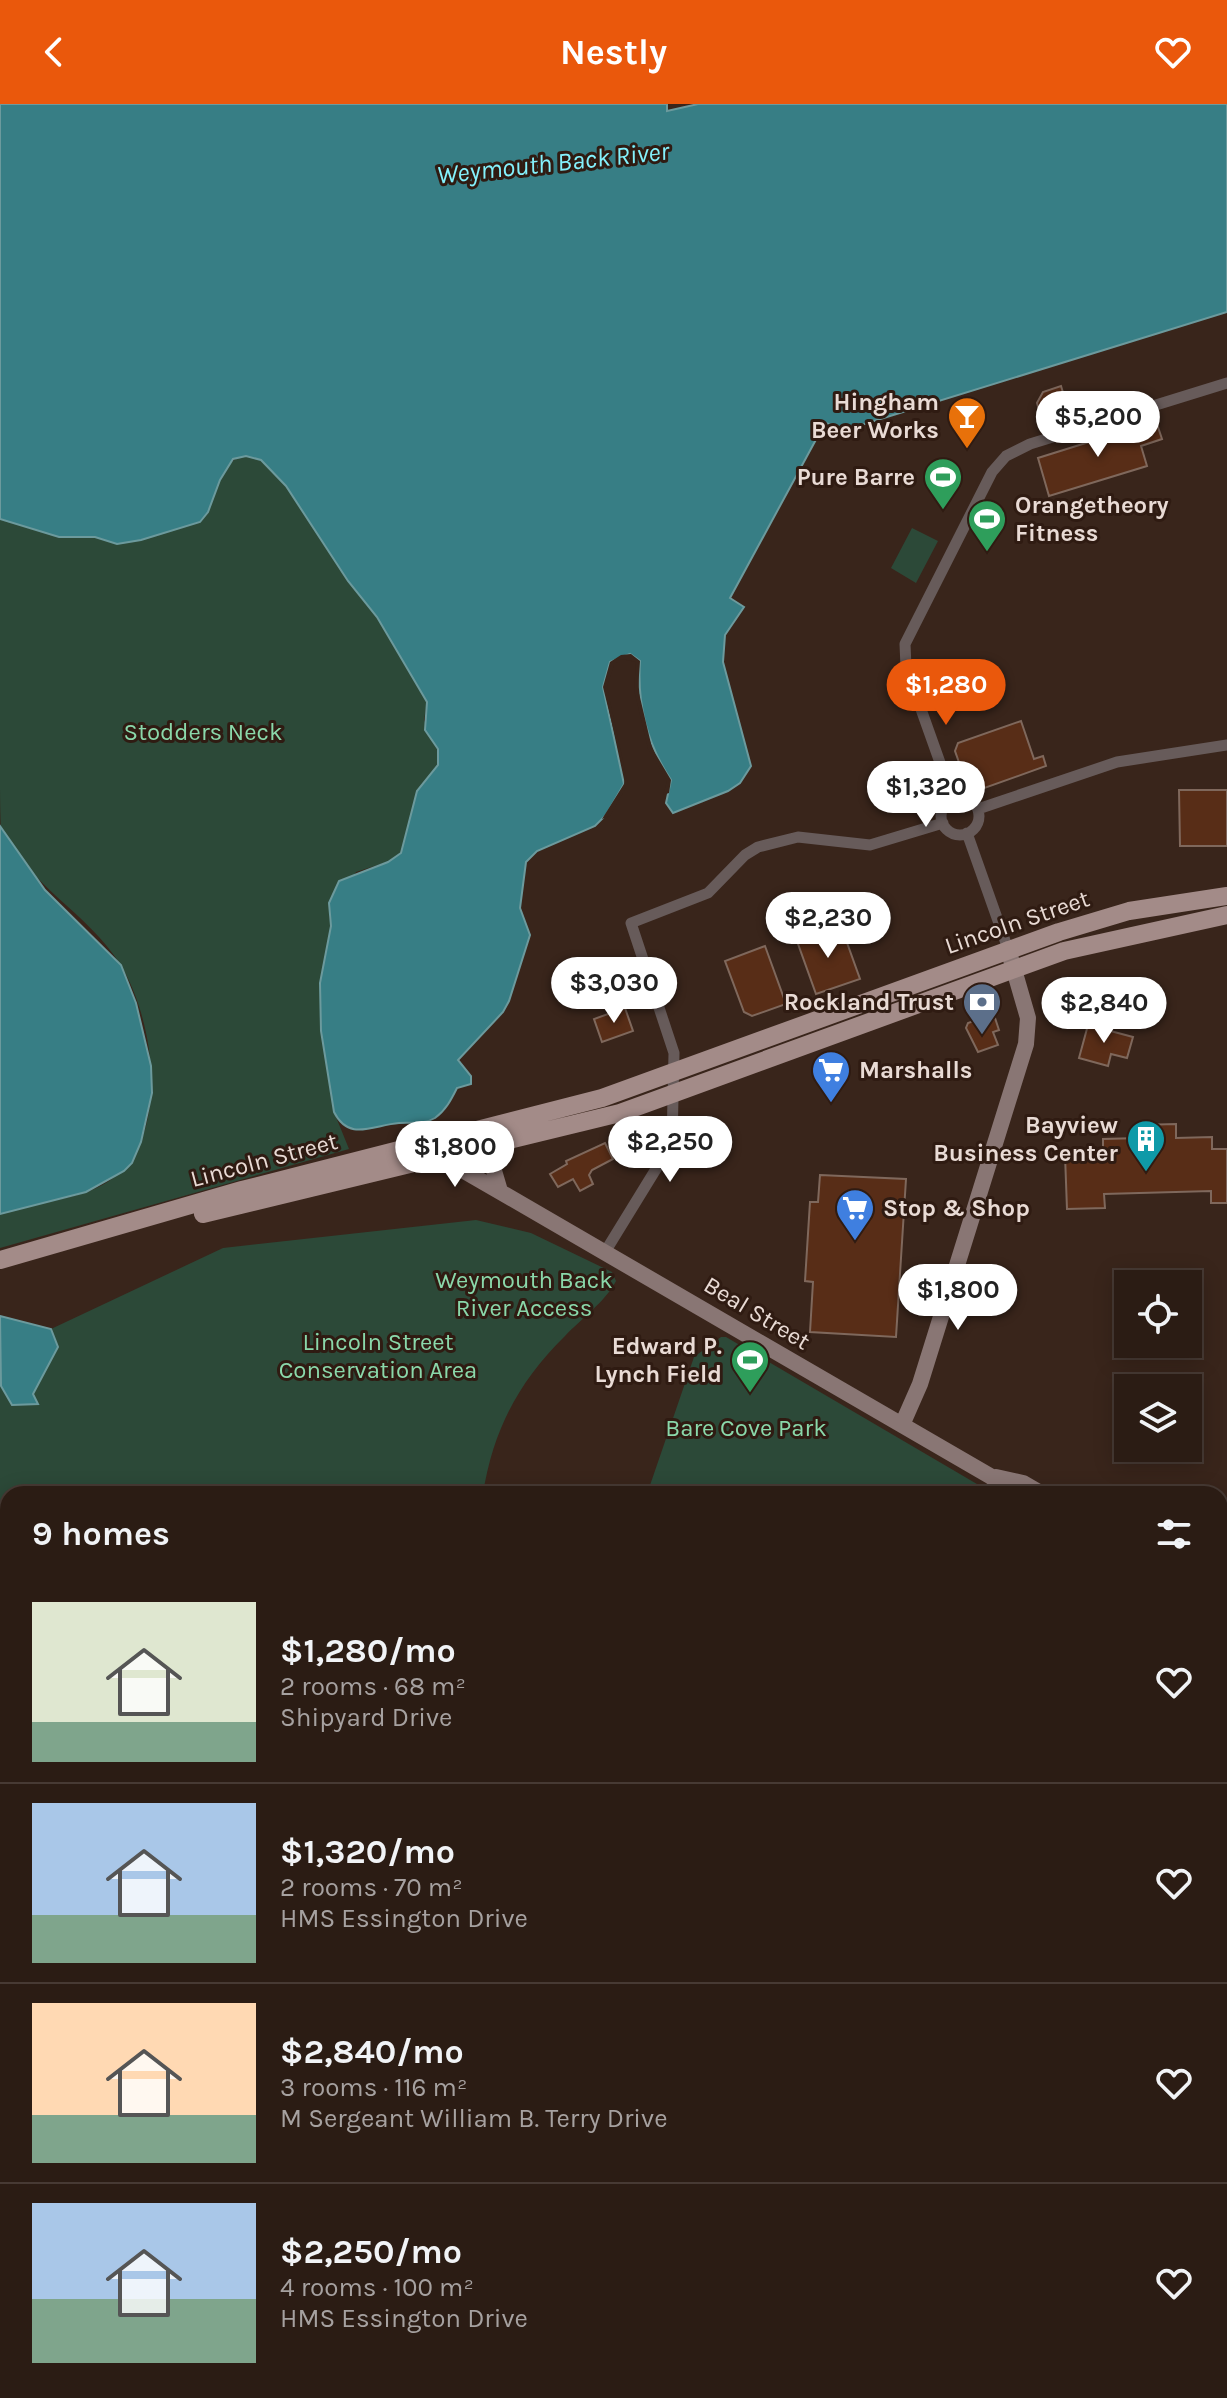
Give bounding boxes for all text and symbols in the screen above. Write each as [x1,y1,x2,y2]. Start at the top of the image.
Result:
icon: back [32,30,76,74]
icon: heart [1151,30,1195,74]
text: Nestly [560,31,667,73]
water label: Weymouth Back River [435,135,672,191]
place label: Hingham Beer Works [811,388,939,444]
pin: $5,200 [1033,391,1163,459]
bar icon: Hingham Beer Works [946,395,988,450]
text: $5,200 [1054,401,1142,432]
sports icon: Pure Barre [922,456,964,511]
place label: Pure Barre [797,463,915,491]
place label: Orangetheory Fitness [1015,491,1169,547]
sports icon: Orangetheory Fitness [966,498,1008,553]
pin: $1,280 [881,659,1011,727]
text: $1,280 [905,669,987,700]
park label: Stodders Neck [123,718,283,746]
pin: $1,320 [861,761,991,829]
text: $1,320 [885,771,967,802]
street label: Lincoln Street [941,884,1093,960]
pin: $2,230 [763,892,893,960]
text: $2,230 [784,902,872,933]
pin: $3,030 [549,957,679,1025]
text: $3,030 [569,967,659,998]
pin: $2,840 [1039,977,1169,1045]
bank icon: Rockland Trust [961,981,1003,1036]
text: $2,840 [1060,987,1148,1018]
place label: Rockland Trust [784,988,954,1016]
supermarket icon: Marshalls [810,1049,852,1104]
place label: Marshalls [859,1056,972,1084]
place label: Bayview Business Center [933,1111,1119,1167]
pin: $2,250 [605,1116,735,1184]
building icon: Bayview Business Center [1125,1118,1167,1173]
pin: $1,800 [390,1121,520,1189]
text: $2,250 [626,1126,714,1157]
street label: Lincoln Street [187,1127,341,1193]
text: $1,800 [413,1131,497,1162]
supermarket icon: Stop & Shop [834,1187,876,1242]
place label: Stop & Shop [883,1194,1030,1222]
pin: $1,800 [893,1264,1023,1332]
park label: Weymouth Back River Access [435,1266,613,1322]
street label: Beal Street [699,1270,815,1356]
map controls [1114,1270,1202,1462]
button: locate [1114,1270,1202,1358]
text: $1,800 [916,1274,1000,1305]
park label: Lincoln Street Conservation Area [279,1328,477,1384]
place label: Edward P. Lynch Field [594,1332,722,1388]
sports icon: Edward P. Lynch Field [729,1339,771,1394]
button: layers [1114,1374,1202,1462]
park label: Bare Cove Park [665,1414,827,1442]
icon: filters [1152,1512,1196,1556]
text: 9 homes [32,1514,170,1554]
text: $1,280/mo [280,1631,456,1671]
icon: home [96,1634,192,1730]
icon: heart [1152,1660,1196,1704]
text: 2 rooms · 68 m² [280,1671,466,1702]
text: Shipyard Drive [280,1702,452,1733]
text: $1,320/mo [280,1832,455,1872]
icon: home [96,1835,192,1931]
icon: heart [1152,1861,1196,1905]
text: 2 rooms · 70 m² [280,1872,463,1903]
text: HMS Essington Drive [280,1903,528,1934]
text: $2,840/mo [280,2032,464,2072]
icon: home [96,2035,192,2131]
icon: heart [1152,2061,1196,2105]
text: 3 rooms · 116 m² [280,2072,467,2103]
text: M Sergeant William B. Terry Drive [280,2103,668,2134]
text: $2,250/mo [280,2232,462,2272]
icon: home [96,2235,192,2331]
icon: heart [1152,2261,1196,2305]
text: 4 rooms · 100 m² [280,2272,474,2303]
text: HMS Essington Drive [280,2303,528,2334]

